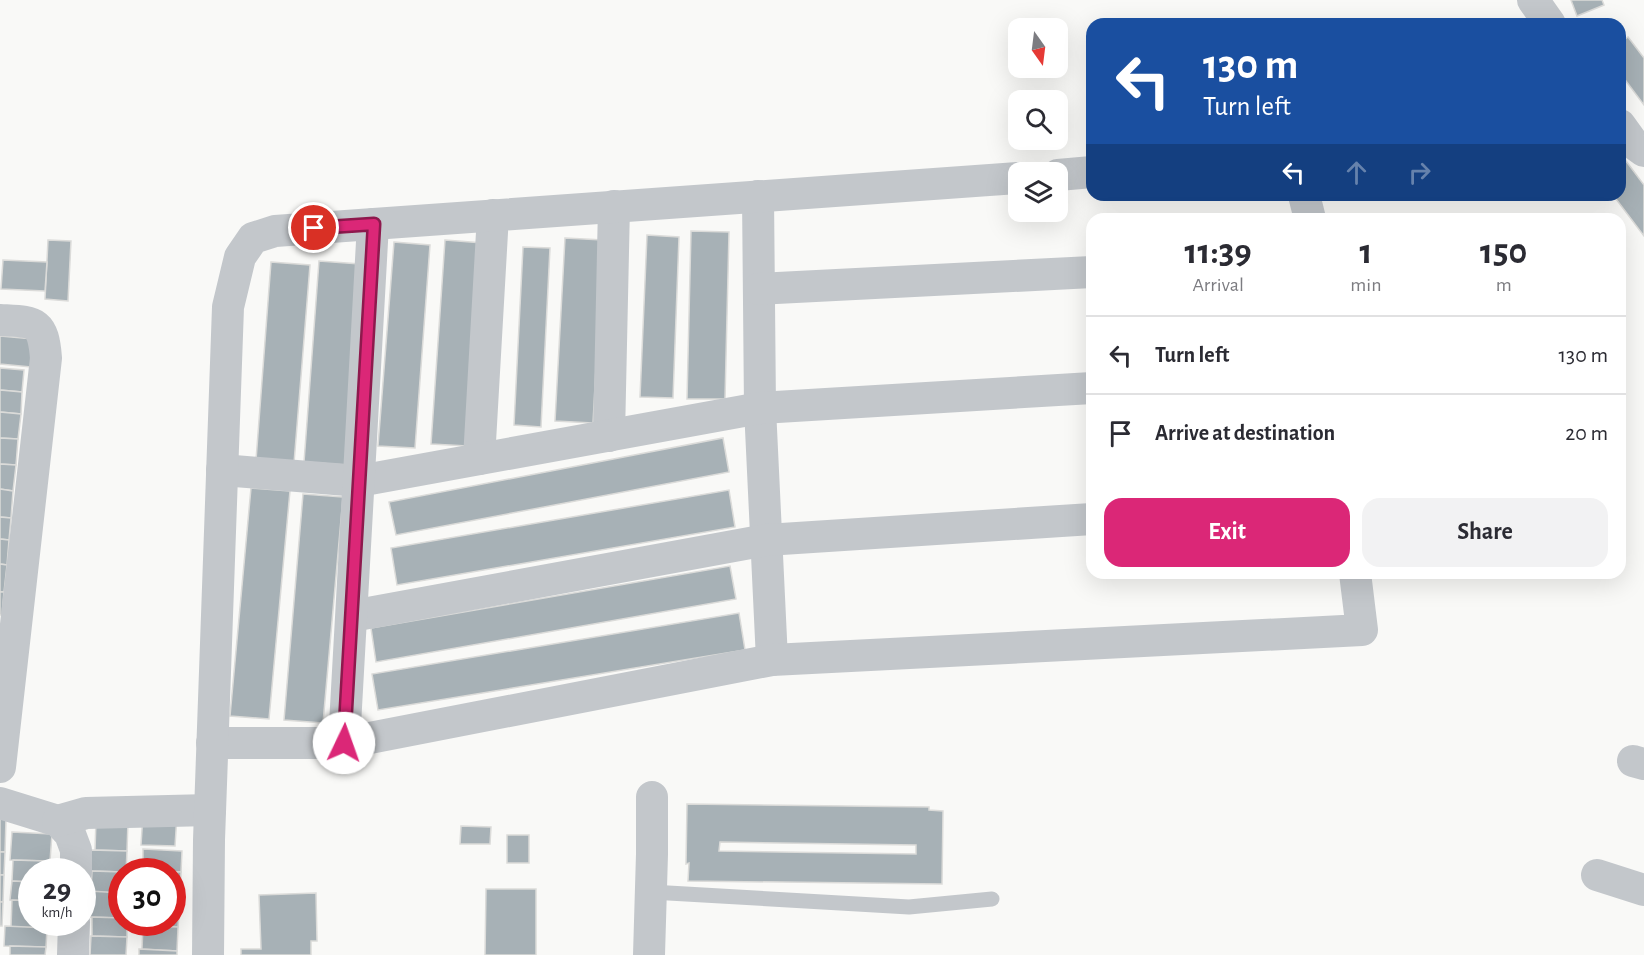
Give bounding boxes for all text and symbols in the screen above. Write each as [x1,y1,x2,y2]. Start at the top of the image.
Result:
north arrow [1008,18,1068,78]
map controls [1008,18,1068,222]
icon: left [1104,42,1182,120]
text: 130 m [1203,44,1298,86]
button: search [1008,90,1068,150]
text: Turn left [1203,93,1291,120]
icon: left [1277,156,1310,189]
icon: ahead [1340,156,1373,189]
icon: right [1403,156,1436,189]
button: layers [1008,162,1068,222]
pin [288,202,339,253]
icon: arrive [297,211,330,244]
text: 11:39 [1185,234,1252,270]
text: 1 [1359,234,1372,270]
text: 150 [1480,234,1527,270]
text: Arrival [1192,275,1244,295]
text: min [1350,275,1381,295]
text: m [1496,275,1512,295]
icon: left [1104,339,1137,372]
text: Turn left [1155,344,1229,366]
text: 130 m [1559,344,1608,366]
icon: arrive [1104,417,1137,450]
text: Arrive at destination [1155,422,1335,444]
text: 20 m [1565,422,1608,444]
button: Exit [1104,498,1350,567]
button: Share [1362,498,1608,567]
position arrow [312,711,376,775]
speed limit sign: 30 [108,858,186,936]
text: 29 [43,875,71,905]
text: km/h [42,905,72,920]

